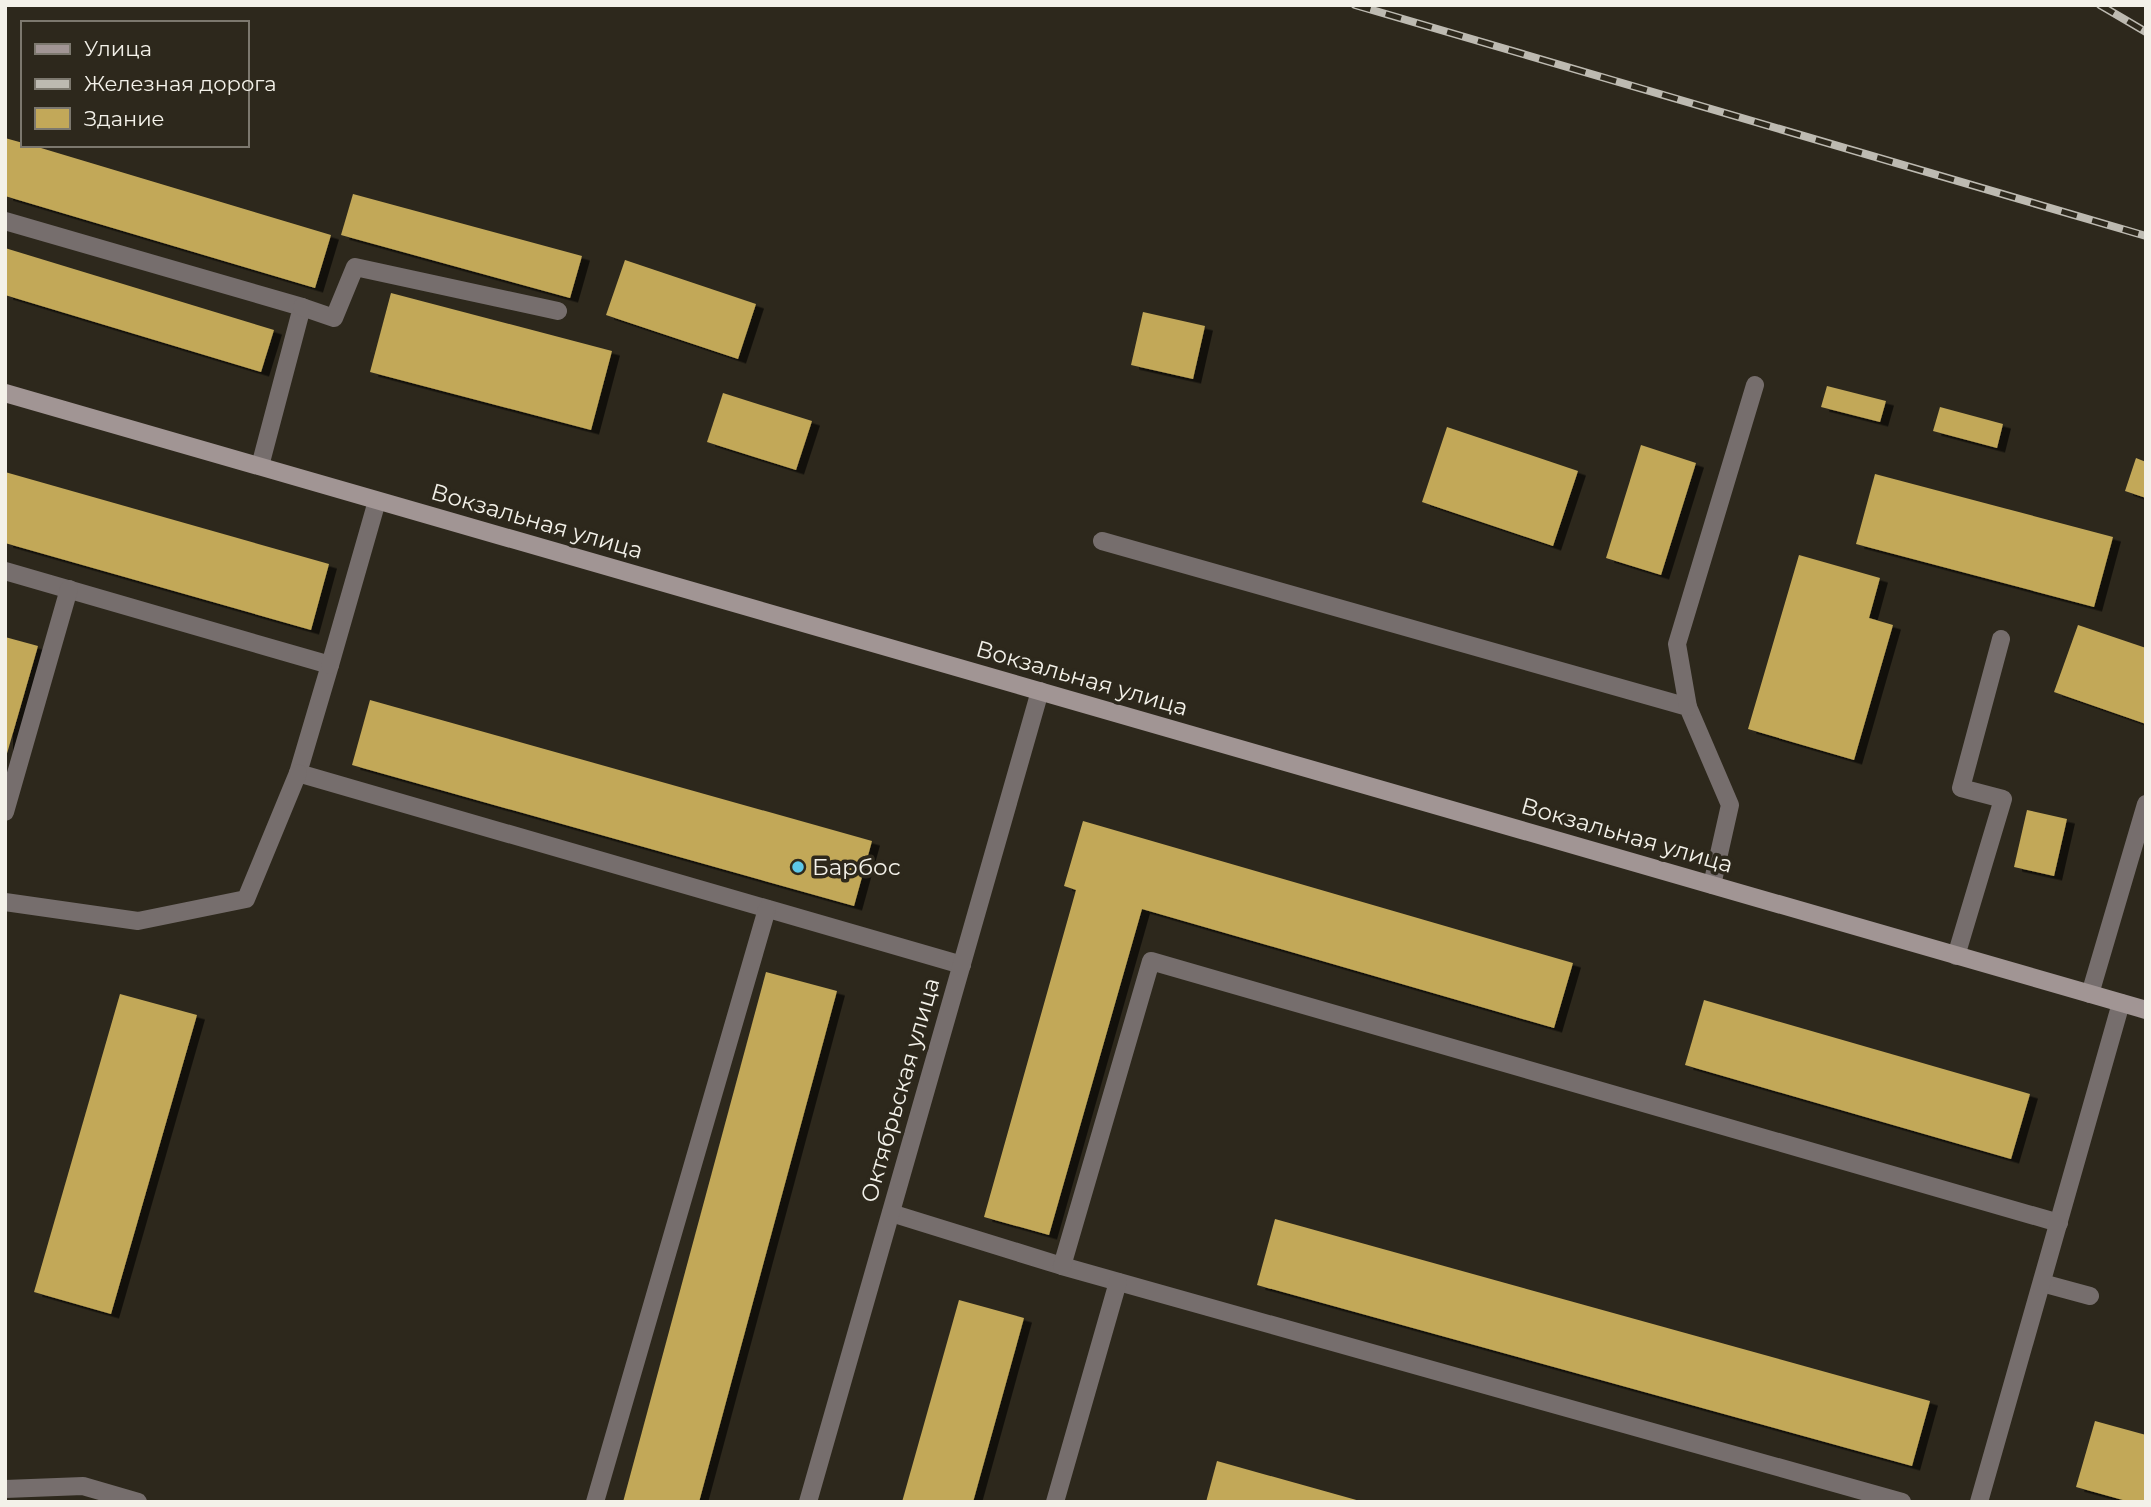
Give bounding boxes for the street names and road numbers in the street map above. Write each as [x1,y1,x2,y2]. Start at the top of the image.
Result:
street label: Вокзальная улица [428,477,646,565]
street label: Вокзальная улица [973,634,1191,722]
street label: Вокзальная улица [1518,791,1736,879]
street label: Октябрьская улица [855,974,945,1206]

